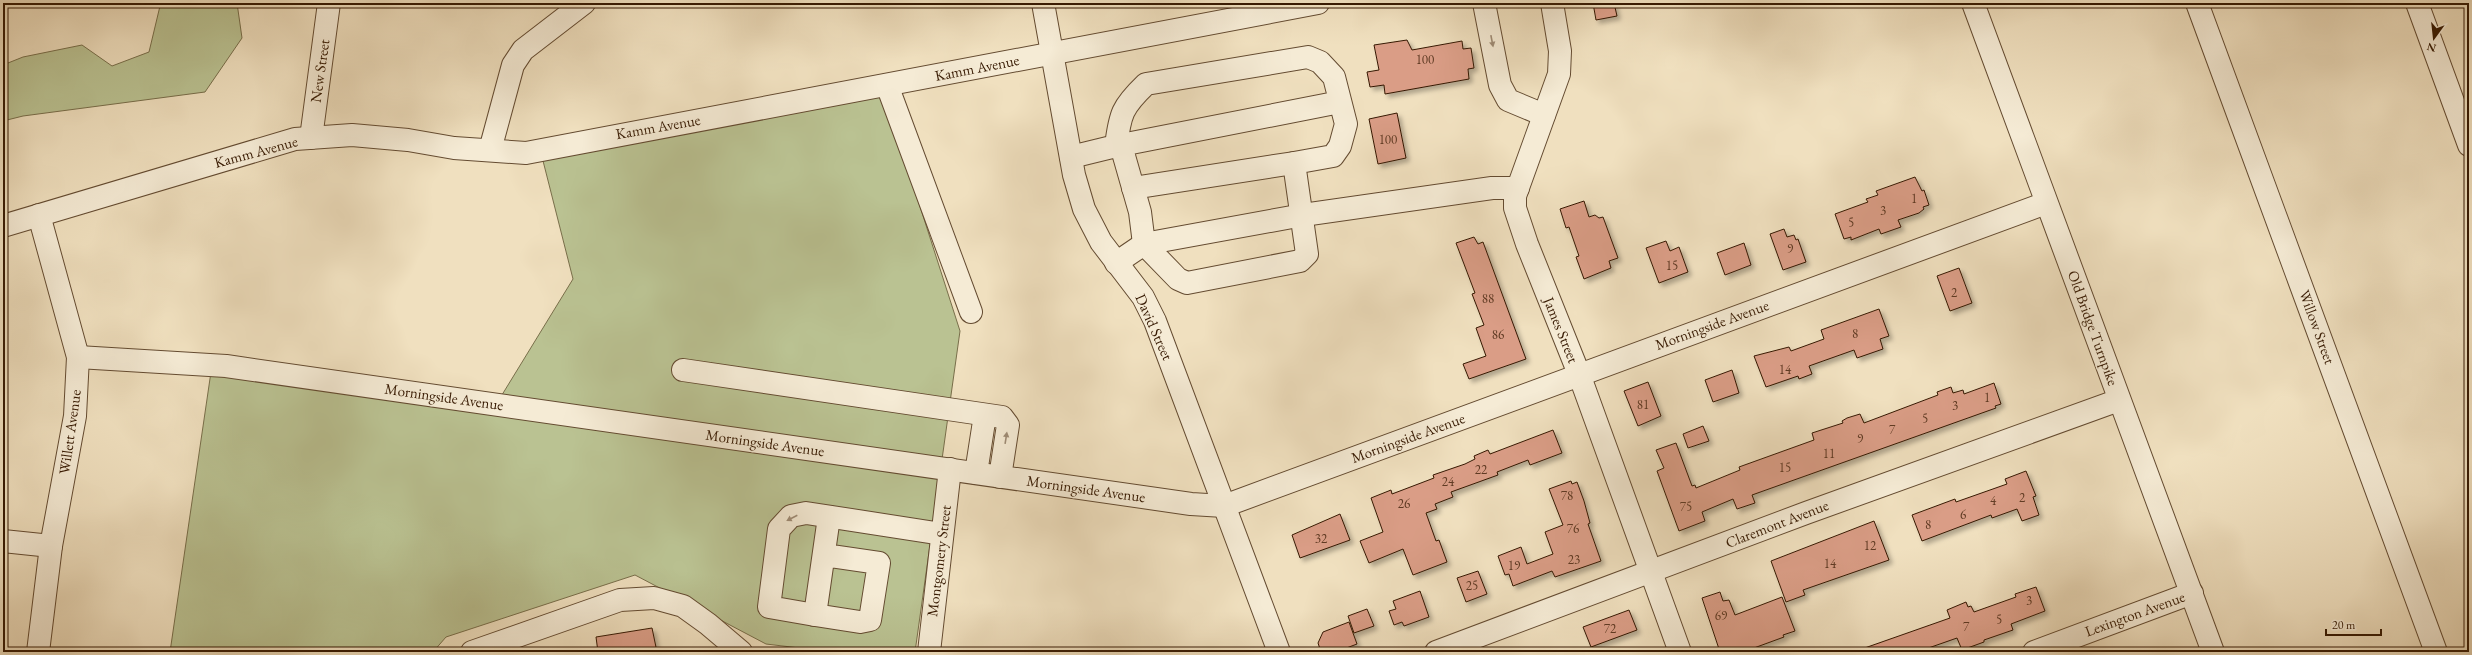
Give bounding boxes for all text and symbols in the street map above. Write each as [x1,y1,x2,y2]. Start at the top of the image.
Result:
north arrow [2414,18,2454,58]
one-way arrow [1489,35,1495,47]
street label: New Street [306,38,333,104]
text: N [2425,40,2438,56]
street label: Kamm Avenue [933,50,1021,85]
house number: 100 [1416,51,1434,68]
street label: Kamm Avenue [614,110,702,143]
street label: Kamm Avenue [212,131,300,172]
house number: 100 [1379,131,1397,148]
house number: 1 [1911,190,1917,207]
house number: 3 [1880,202,1886,219]
house number: 5 [1848,214,1854,231]
house number: 9 [1787,240,1794,257]
house number: 15 [1666,257,1678,274]
street label: Old Bridge Turnpike [2064,268,2123,388]
house number: 2 [1951,284,1958,301]
street label: Willow Street [2295,287,2340,367]
house number: 88 [1482,290,1494,307]
street label: David Street [1131,291,1178,363]
street label: James Street [1539,292,1583,366]
street label: Morningside Avenue [1652,295,1771,354]
house number: 8 [1852,325,1858,342]
house number: 86 [1492,326,1504,343]
house number: 14 [1779,361,1792,378]
street label: Morningside Avenue [383,379,505,414]
street label: Willett Avenue [54,388,85,476]
house number: 1 [1984,389,1990,406]
house number: 81 [1637,396,1649,413]
house number: 3 [1952,397,1958,414]
street label: Morningside Avenue [1348,408,1467,467]
house number: 5 [1922,410,1928,427]
house number: 7 [1889,421,1896,438]
street label: Morningside Avenue [704,425,826,460]
house number: 9 [1857,430,1864,447]
one-way arrow [1003,432,1009,444]
house number: 11 [1823,445,1835,462]
house number: 15 [1779,459,1791,476]
house number: 22 [1475,461,1488,478]
street label: Morningside Avenue [1025,471,1147,506]
house number: 24 [1442,473,1455,490]
house number: 78 [1561,487,1573,504]
house number: 2 [2019,489,2026,506]
house number: 4 [1990,492,1997,509]
house number: 26 [1398,495,1410,512]
street label: Claremont Avenue [1723,495,1831,552]
house number: 75 [1680,498,1692,515]
street label: Montgomery Street [922,504,955,618]
house number: 6 [1960,506,1966,523]
one-way arrow [786,515,798,521]
house number: 8 [1925,516,1931,533]
house number: 76 [1567,520,1579,537]
house number: 32 [1315,530,1328,547]
house number: 12 [1864,537,1877,554]
house number: 23 [1568,551,1580,568]
house number: 14 [1824,555,1837,572]
house number: 19 [1508,557,1521,574]
house number: 25 [1466,577,1478,594]
street label: Lexington Avenue [2082,587,2188,640]
house number: 3 [2026,592,2032,609]
house number: 69 [1715,607,1728,624]
house number: 5 [1996,611,2002,628]
scale bar [2326,611,2381,637]
text: 20 m [2332,617,2356,633]
house number: 7 [1963,618,1970,635]
house number: 72 [1604,620,1617,637]

